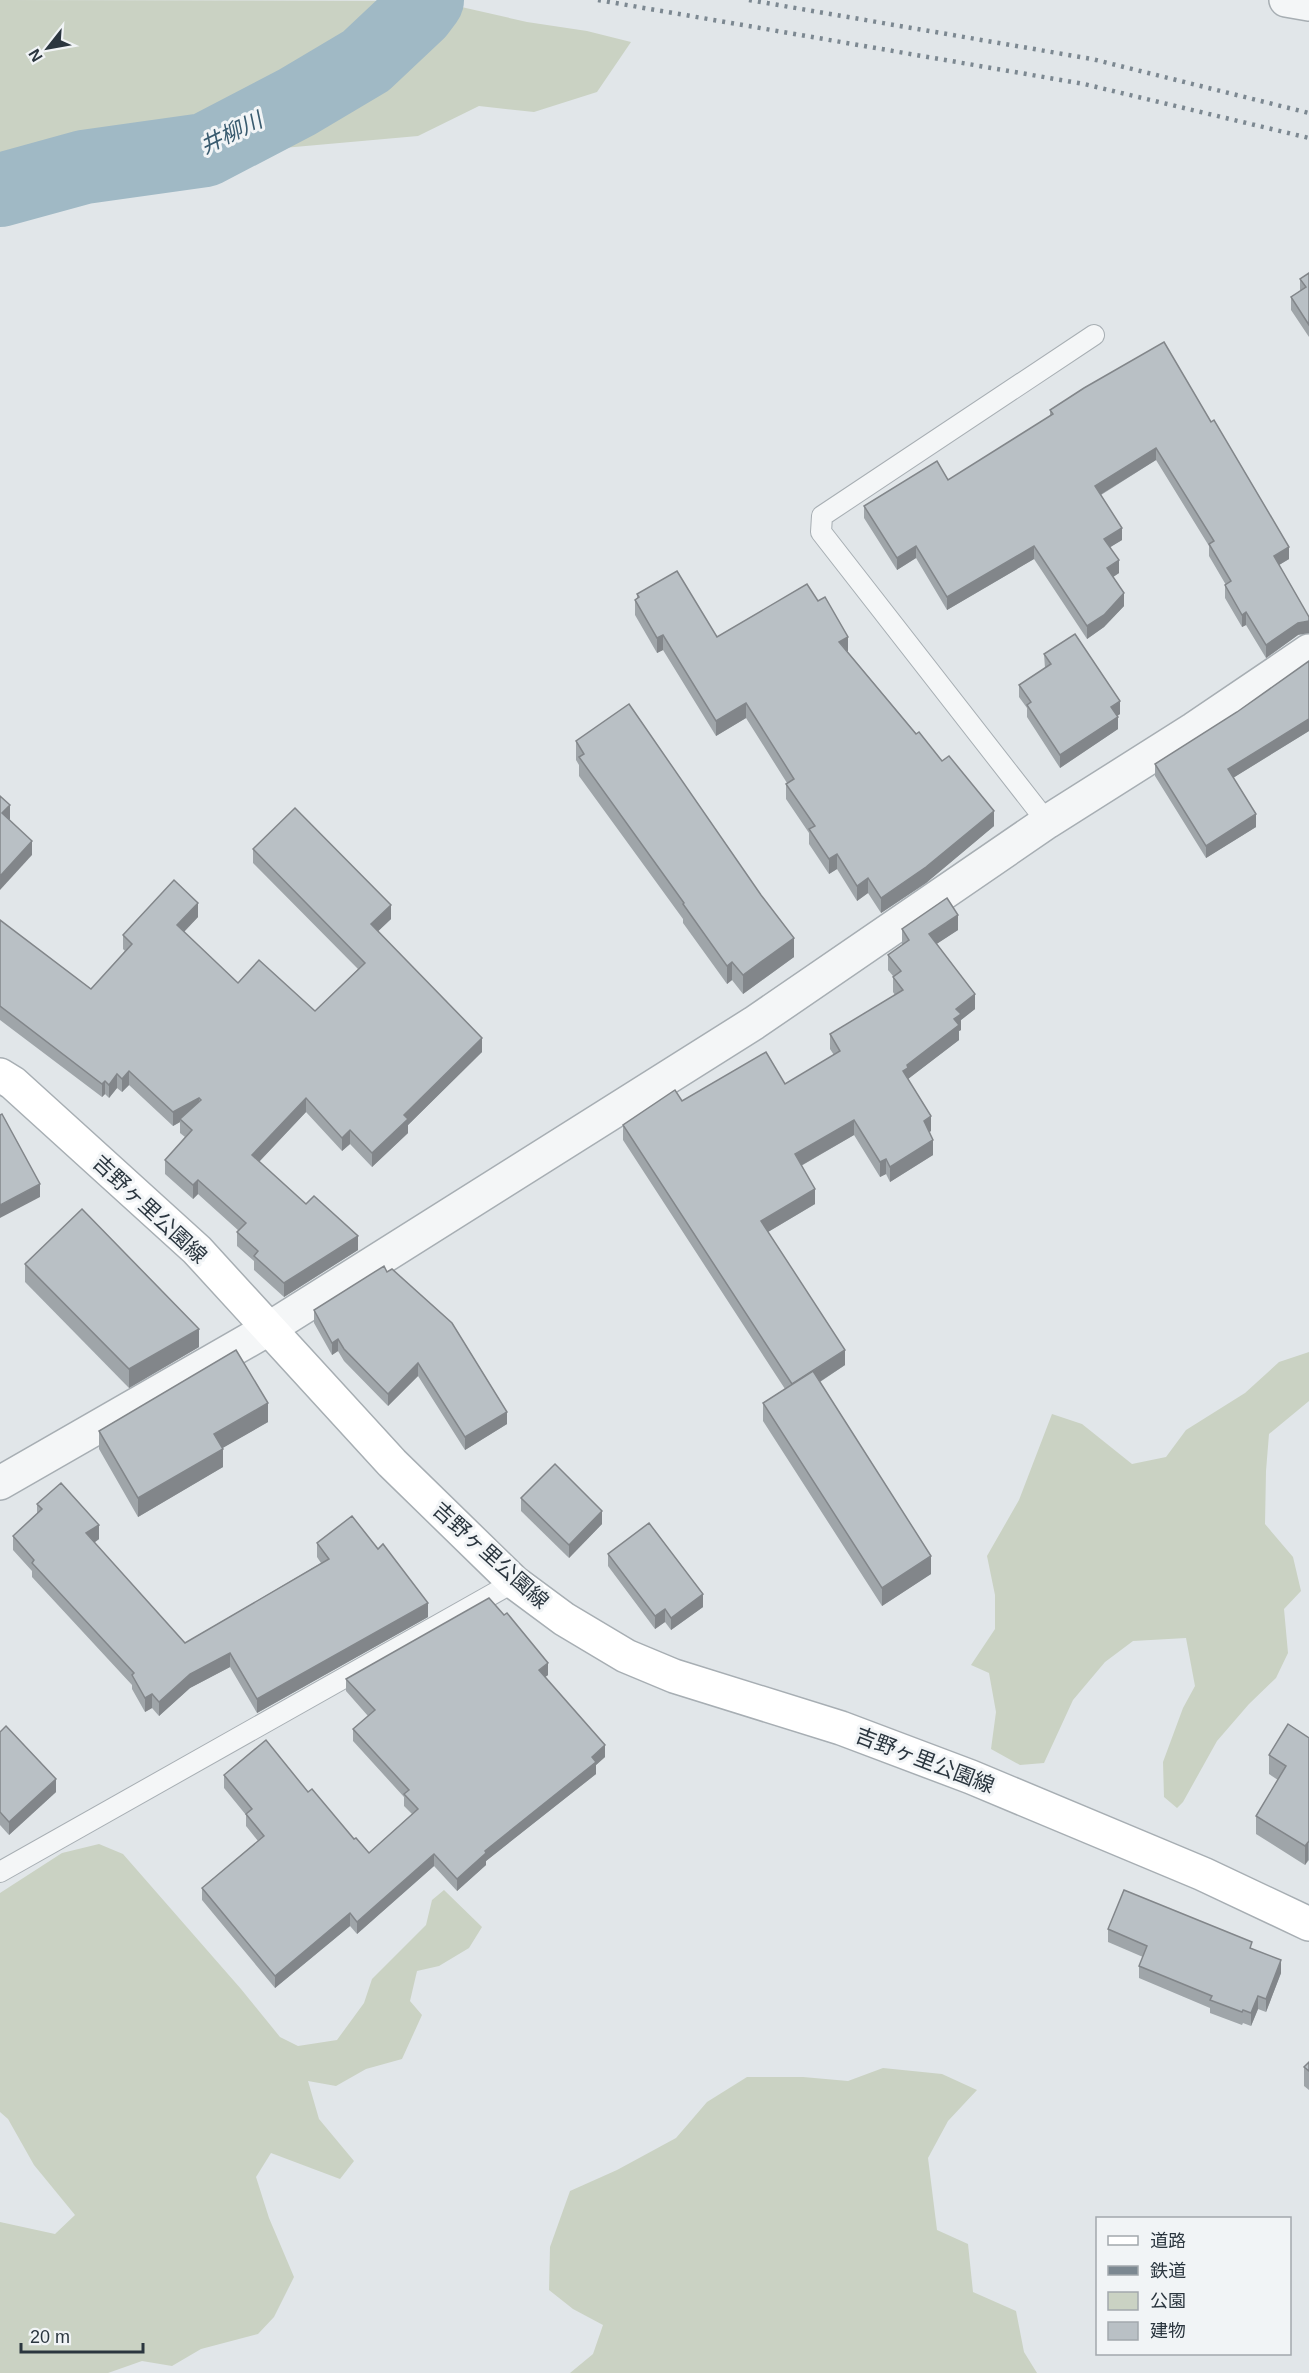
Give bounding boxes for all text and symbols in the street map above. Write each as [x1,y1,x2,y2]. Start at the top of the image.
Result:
north arrow [18,18,78,78]
text: N [25,46,46,65]
water label: 井柳川 [196,106,268,159]
street label: 吉野ヶ里公園線 [88,1150,212,1268]
street label: 吉野ヶ里公園線 [429,1497,553,1613]
street label: 吉野ヶ里公園線 [852,1723,998,1797]
legend [1096,2217,1291,2355]
text: 道路 [1150,2231,1186,2251]
text: 鉄道 [1150,2261,1186,2281]
text: 公園 [1150,2291,1186,2311]
scale bar [21,2316,142,2354]
text: 建物 [1150,2321,1186,2341]
text: 20 m [30,2327,70,2347]

